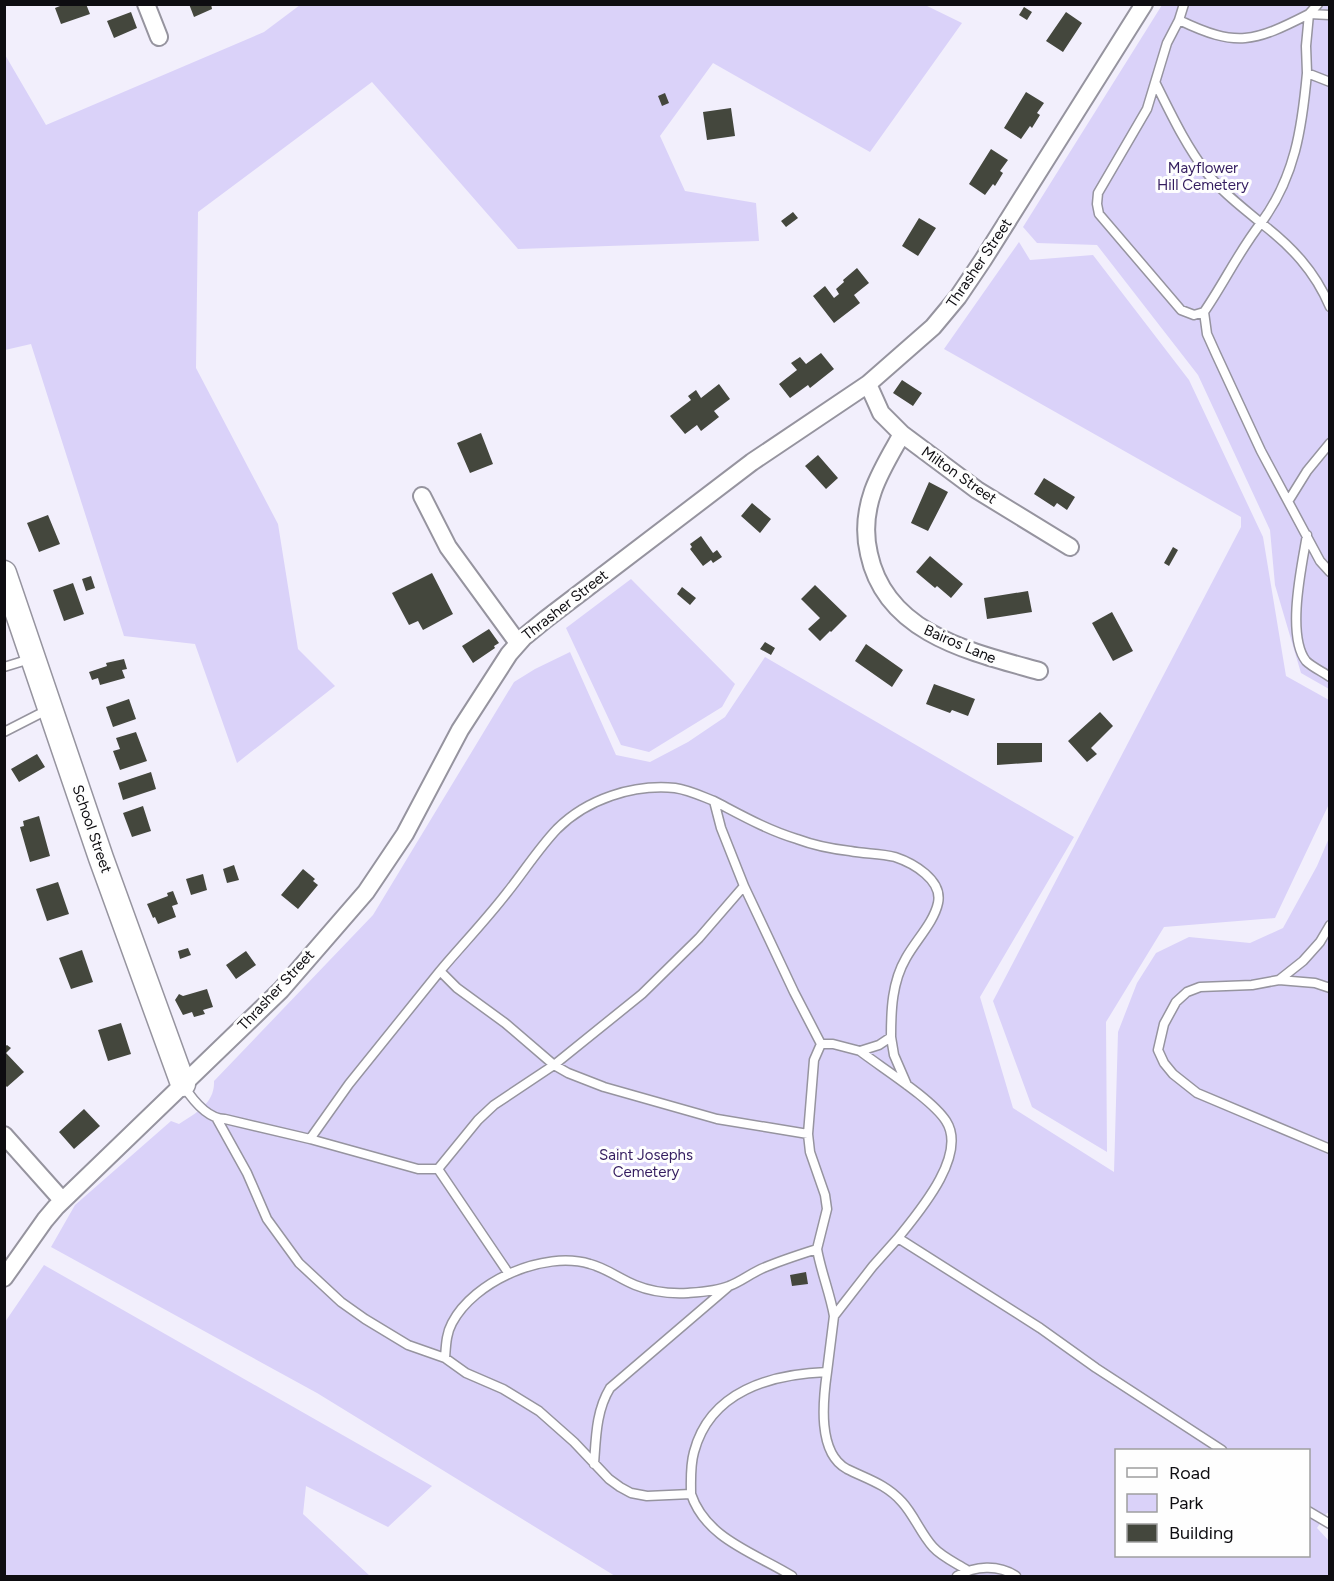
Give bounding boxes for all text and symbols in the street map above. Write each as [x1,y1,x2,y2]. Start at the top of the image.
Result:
park label: Mayflower Hill Cemetery [1157,159,1249,194]
street label: Thrasher Street [943,215,1016,311]
street label: Milton Street [918,442,1000,508]
street label: Thrasher Street [519,566,612,644]
street label: Bairos Lane [921,621,999,667]
street label: School Street [68,783,116,876]
street label: Thrasher Street [234,946,318,1034]
park label: Saint Josephs Cemetery [599,1146,693,1181]
legend [1115,1449,1310,1557]
text: Road [1169,1462,1210,1484]
text: Park [1169,1492,1204,1514]
text: Building [1169,1522,1234,1544]

